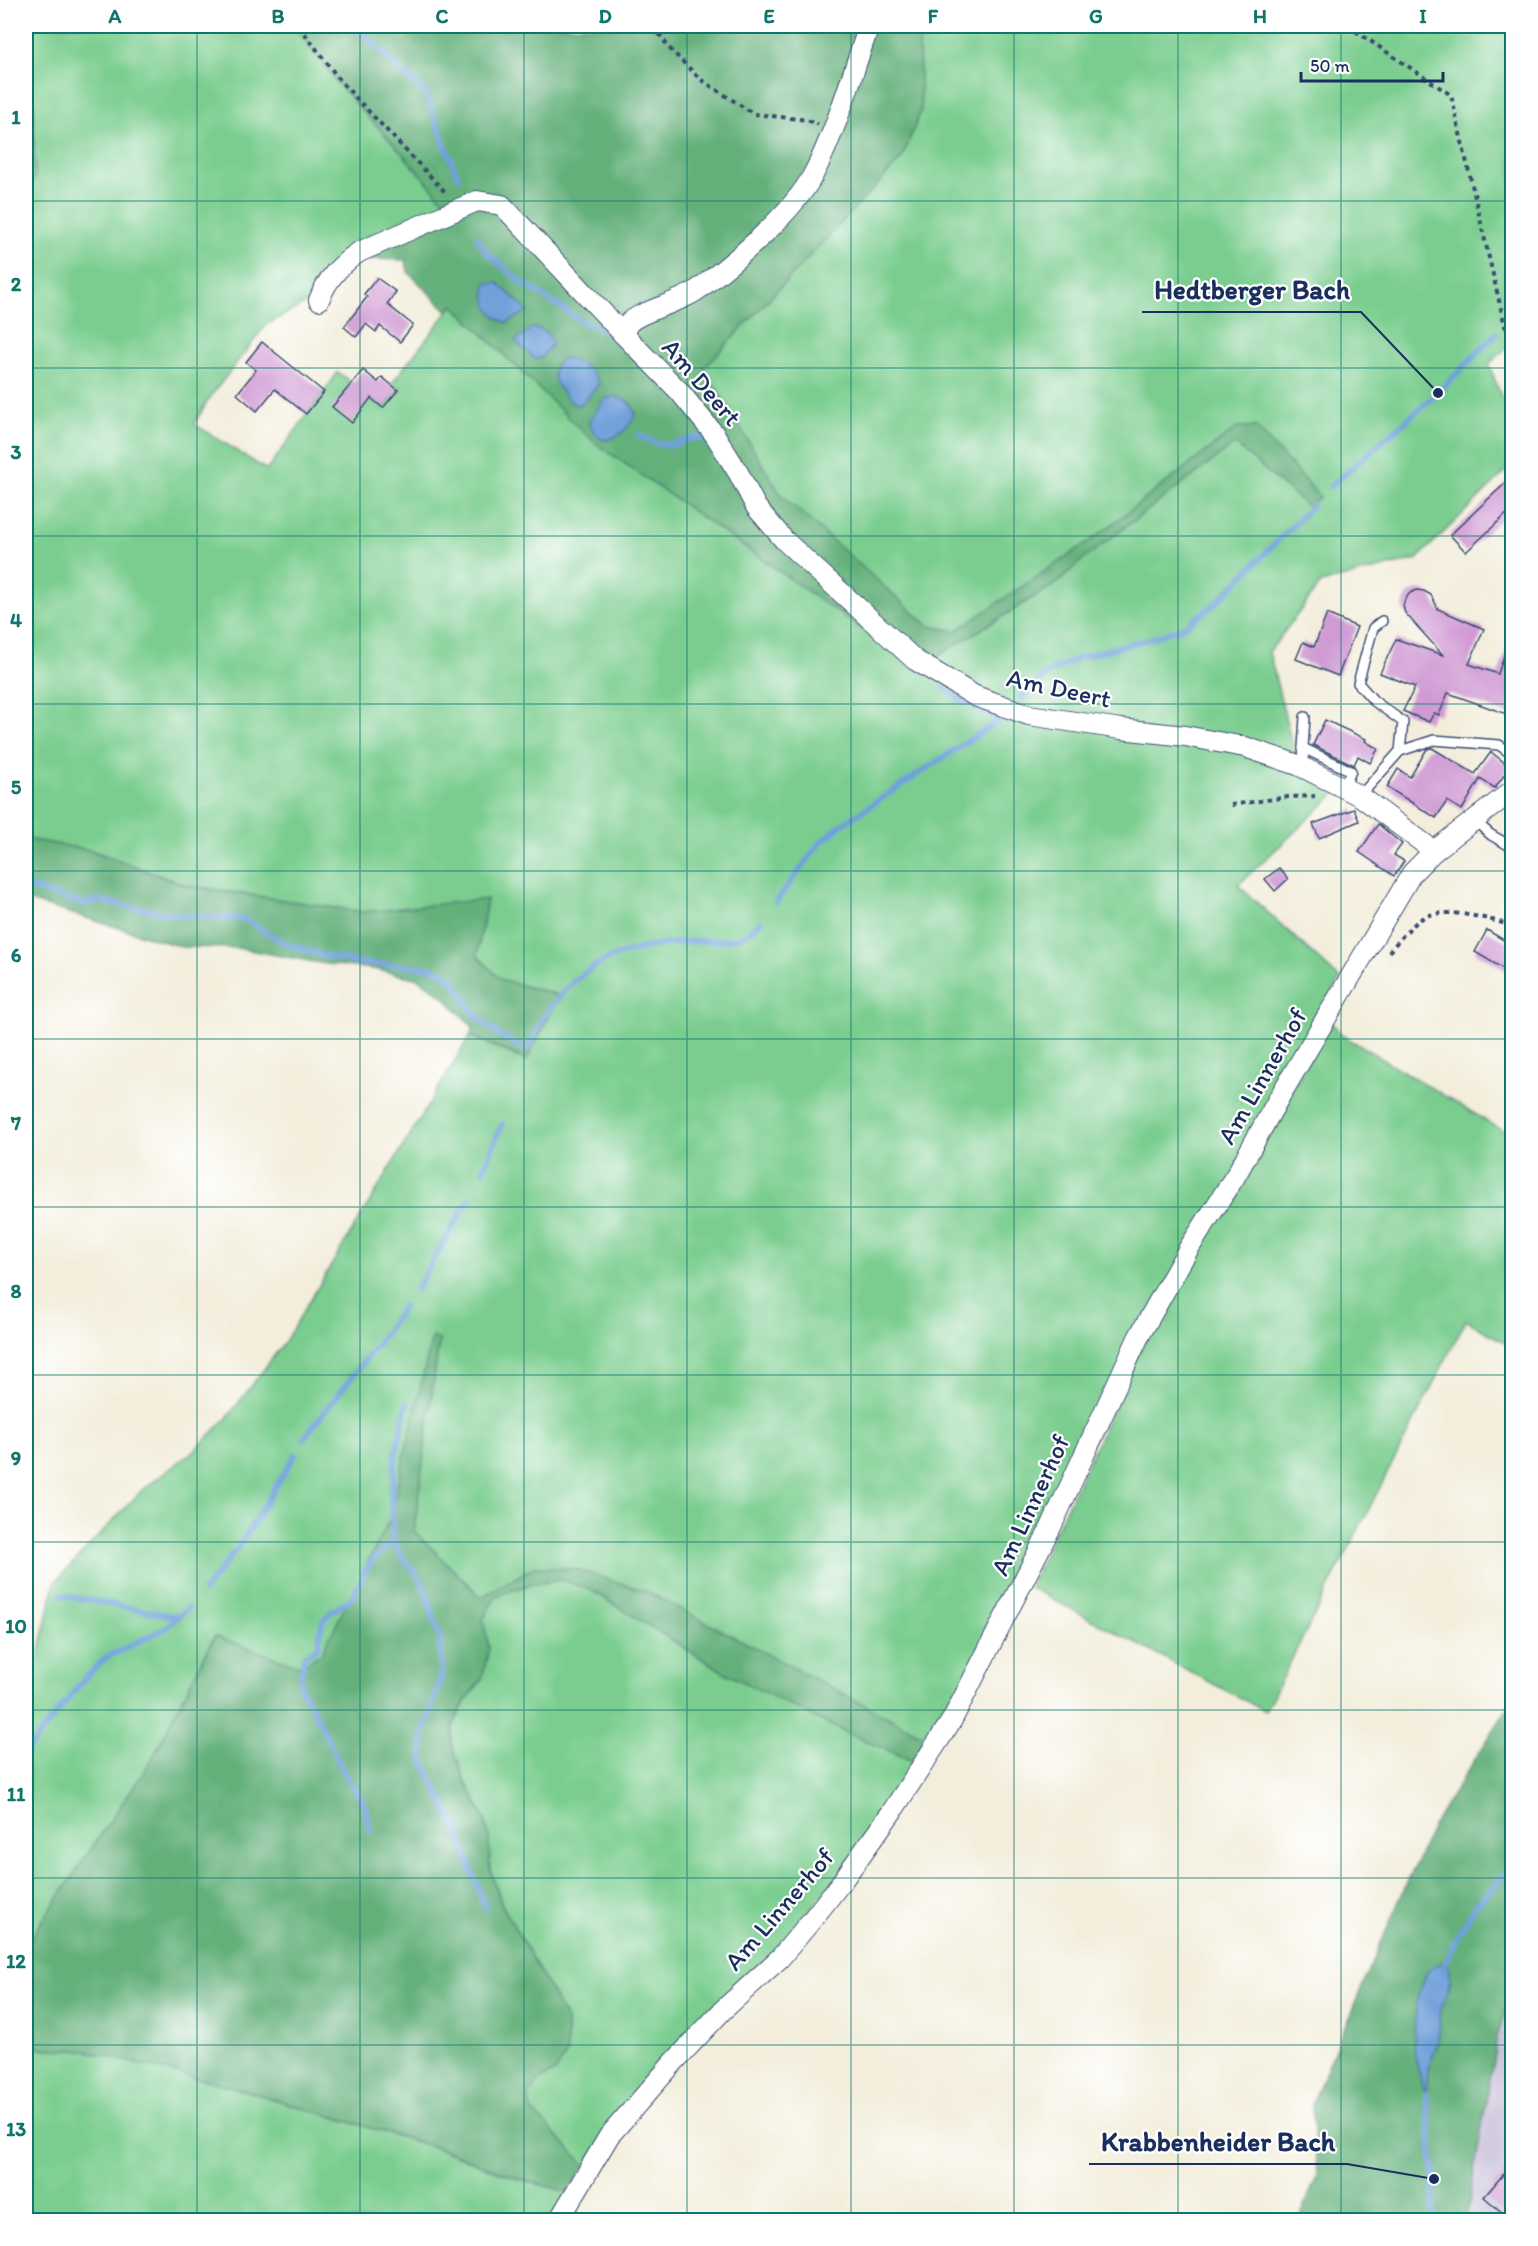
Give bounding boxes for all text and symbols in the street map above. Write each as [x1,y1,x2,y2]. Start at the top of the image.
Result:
text: A [108,4,122,28]
text: B [272,4,285,28]
text: C [436,4,449,28]
text: D [598,4,612,28]
text: E [763,4,775,28]
text: F [928,4,939,28]
text: G [1089,4,1103,28]
text: H [1253,4,1267,28]
text: I [1419,4,1427,28]
scale bar [1301,45,1444,83]
text: 50 m [1310,55,1350,77]
text: 1 [11,105,21,129]
callout: Hedtberger Bach [1142,267,1361,312]
text: 2 [11,272,22,296]
text: Hedtberger Bach [1154,273,1350,306]
street label: Am Deert [655,332,749,433]
text: 3 [11,440,22,464]
text: 4 [10,608,22,632]
street label: Am Deert [1004,661,1114,715]
text: 5 [11,775,22,799]
text: 6 [11,943,22,967]
street label: Am Linnerhof [1210,1002,1314,1150]
text: 7 [10,1111,21,1135]
text: 8 [11,1279,22,1303]
street label: Am Linnerhof [983,1429,1077,1581]
text: 9 [11,1446,21,1470]
text: 10 [5,1614,27,1638]
text: 11 [7,1782,26,1806]
street label: Am Linnerhof [717,1841,841,1977]
text: 12 [6,1949,26,1973]
text: 13 [6,2117,26,2141]
callout: Krabbenheider Bach [1089,2119,1347,2164]
text: Krabbenheider Bach [1101,2125,1336,2158]

